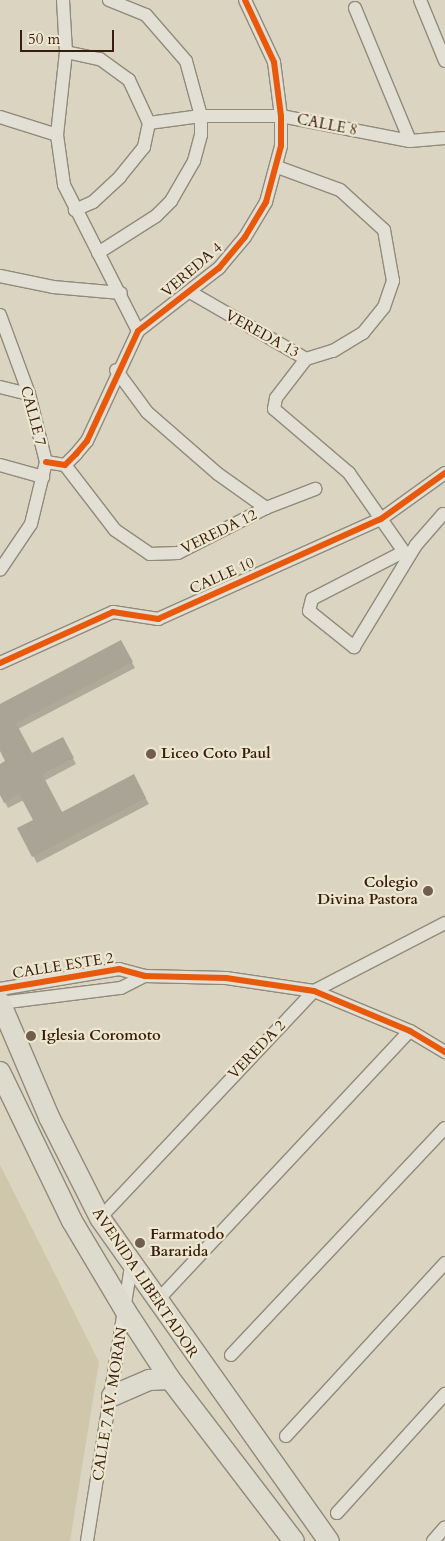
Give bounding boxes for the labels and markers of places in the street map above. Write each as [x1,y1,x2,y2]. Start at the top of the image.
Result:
place label: Liceo Coto Paul [161,745,271,763]
marker: Liceo Coto Paul [145,748,157,760]
place label: Colegio Divina Pastora [317,873,418,908]
marker: Colegio Divina Pastora [422,885,434,897]
place label: Iglesia Coromoto [41,1027,161,1045]
marker: Iglesia Coromoto [25,1030,37,1042]
place label: Farmatodo Bararida [150,1225,224,1260]
marker: Farmatodo Bararida [134,1237,146,1249]

